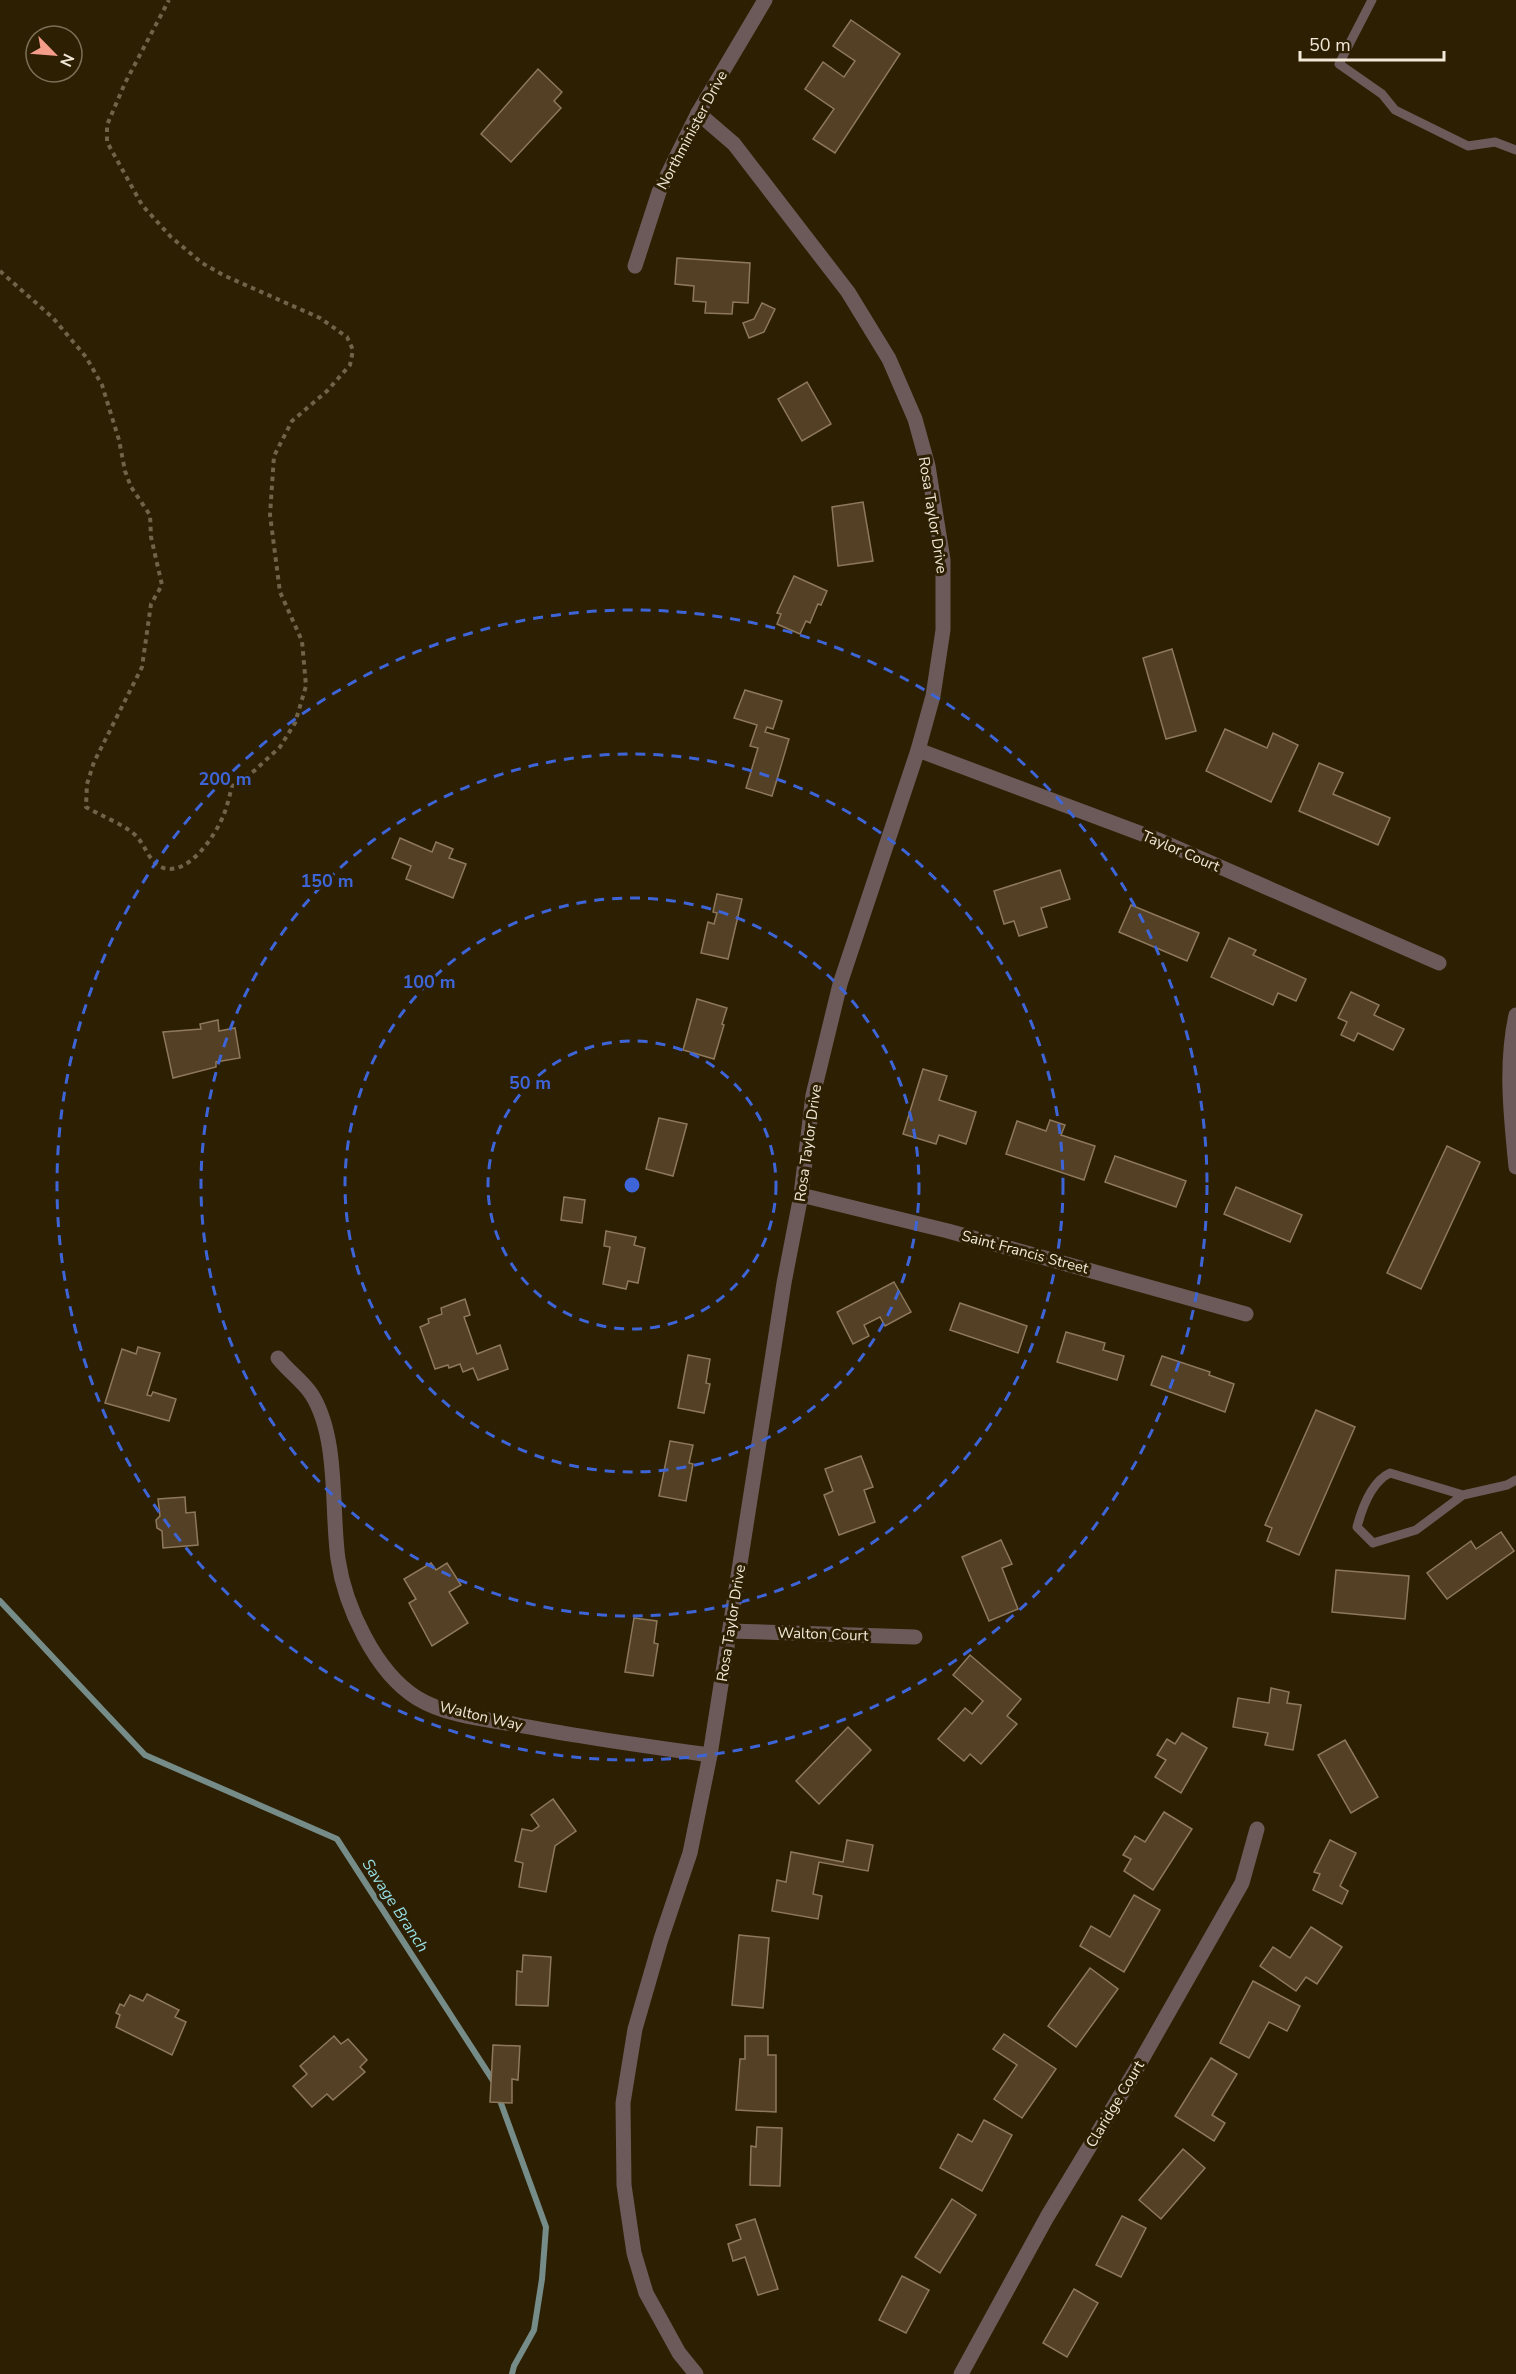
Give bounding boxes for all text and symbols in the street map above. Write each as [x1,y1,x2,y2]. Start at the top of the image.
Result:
north arrow [24,24,84,84]
scale bar [1300,24,1444,62]
text: 50 m [1309,33,1351,57]
text: N [54,50,79,70]
street label: Northminister Drive [652,67,732,193]
street label: Rosa Taylor Drive [914,455,952,575]
text: 200 m [198,767,252,791]
street label: Taylor Court [1139,826,1224,877]
text: 150 m [300,869,354,893]
text: 100 m [402,970,456,994]
text: 50 m [509,1071,551,1095]
street label: Rosa Taylor Drive [790,1083,826,1203]
centre of rings [622,1175,642,1195]
street label: Saint Francis Street [959,1225,1091,1279]
street label: Rosa Taylor Drive [712,1563,750,1683]
street label: Walton Court [777,1622,870,1646]
street label: Walton Way [437,1697,525,1735]
water label: Savage Branch [357,1855,434,1957]
street label: Claridge Court [1081,2056,1149,2151]

